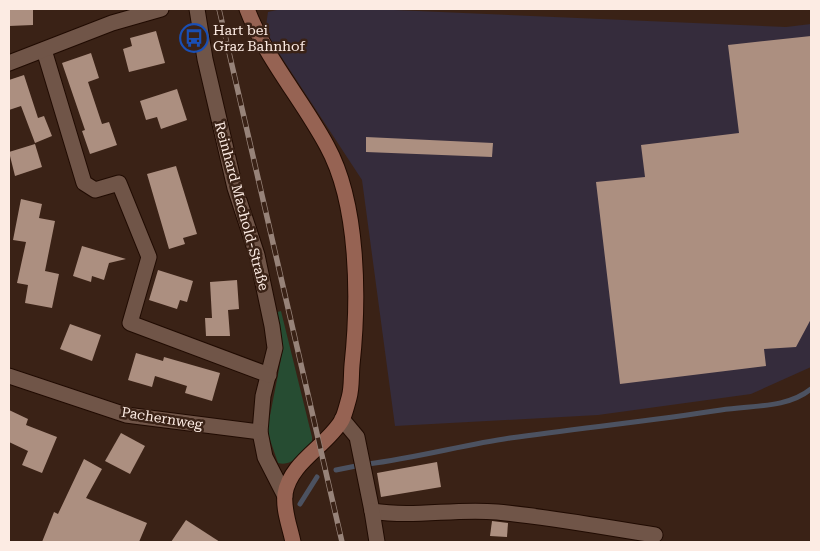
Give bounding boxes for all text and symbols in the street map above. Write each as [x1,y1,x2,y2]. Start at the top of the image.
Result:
place label: Hart bei Graz Bahnhof [213,22,306,54]
bus stop icon: Hart bei Graz Bahnhof [179,23,209,53]
street label: Reinhard Machold-Straße [212,120,272,293]
street label: Pachernweg [120,404,204,432]

